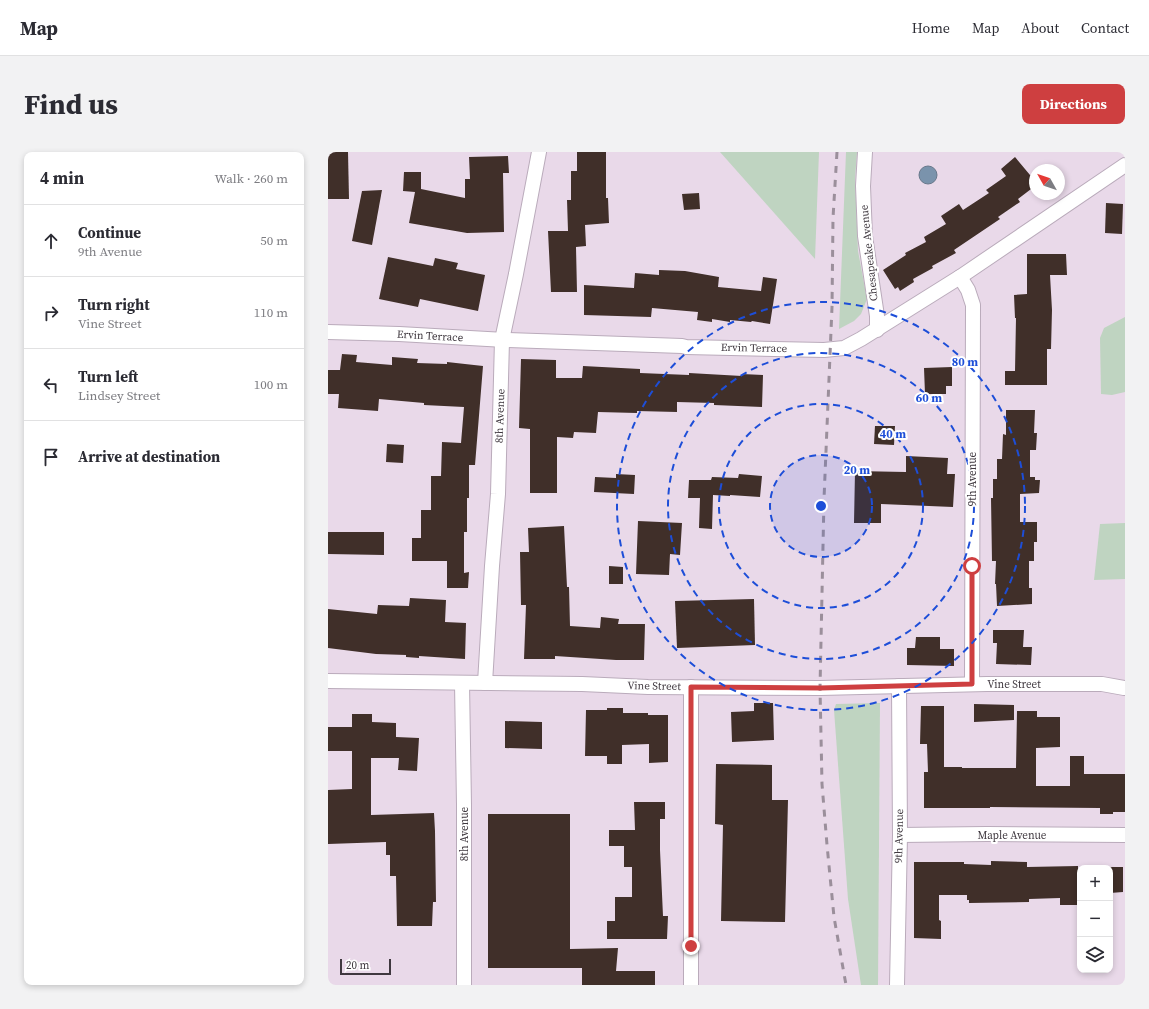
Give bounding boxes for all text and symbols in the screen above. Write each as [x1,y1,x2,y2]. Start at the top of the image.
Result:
text: Map [20,15,58,41]
text: Home [912,18,950,38]
text: Map [972,18,999,38]
text: About [1021,18,1059,38]
text: Contact [1081,18,1129,38]
button: Directions [1022,84,1125,124]
text: Find us [24,85,118,123]
north arrow [1029,164,1065,200]
text: 4 min [40,166,84,190]
text: Walk · 260 m [215,170,288,187]
street label: Chesapeake Avenue [856,204,882,302]
text: Continue [78,222,141,243]
icon: ahead [40,230,62,252]
text: 50 m [260,232,288,249]
text: 9th Avenue [78,243,142,260]
text: Turn right [78,294,150,315]
icon: right [40,302,62,324]
text: 110 m [254,304,288,321]
text: Vine Street [78,315,141,332]
street label: Ervin Terrace [396,327,464,345]
street label: Ervin Terrace [721,340,788,356]
text: 80 m [952,354,978,370]
text: Turn left [78,366,138,387]
icon: left [40,374,62,396]
text: 100 m [254,376,288,393]
text: Lindsey Street [78,387,160,404]
street label: 8th Avenue [492,388,508,443]
text: 60 m [916,390,942,406]
text: 40 m [880,426,906,442]
icon: arrive [40,446,62,468]
text: Arrive at destination [78,446,220,467]
street label: 9th Avenue [965,451,980,506]
text: 20 m [844,462,870,478]
centre of rings [814,499,828,513]
route start [963,557,981,575]
street label: Vine Street [987,677,1041,692]
street label: Vine Street [627,678,681,694]
street label: 8th Avenue [457,806,472,861]
street label: 9th Avenue [891,808,907,863]
street label: Maple Avenue [978,828,1047,843]
map controls [1077,865,1113,973]
button: + [1077,865,1113,901]
button: − [1077,901,1113,937]
route end [682,937,700,955]
button: layers [1077,937,1113,973]
scale bar [340,957,391,976]
text: 20 m [346,958,369,973]

